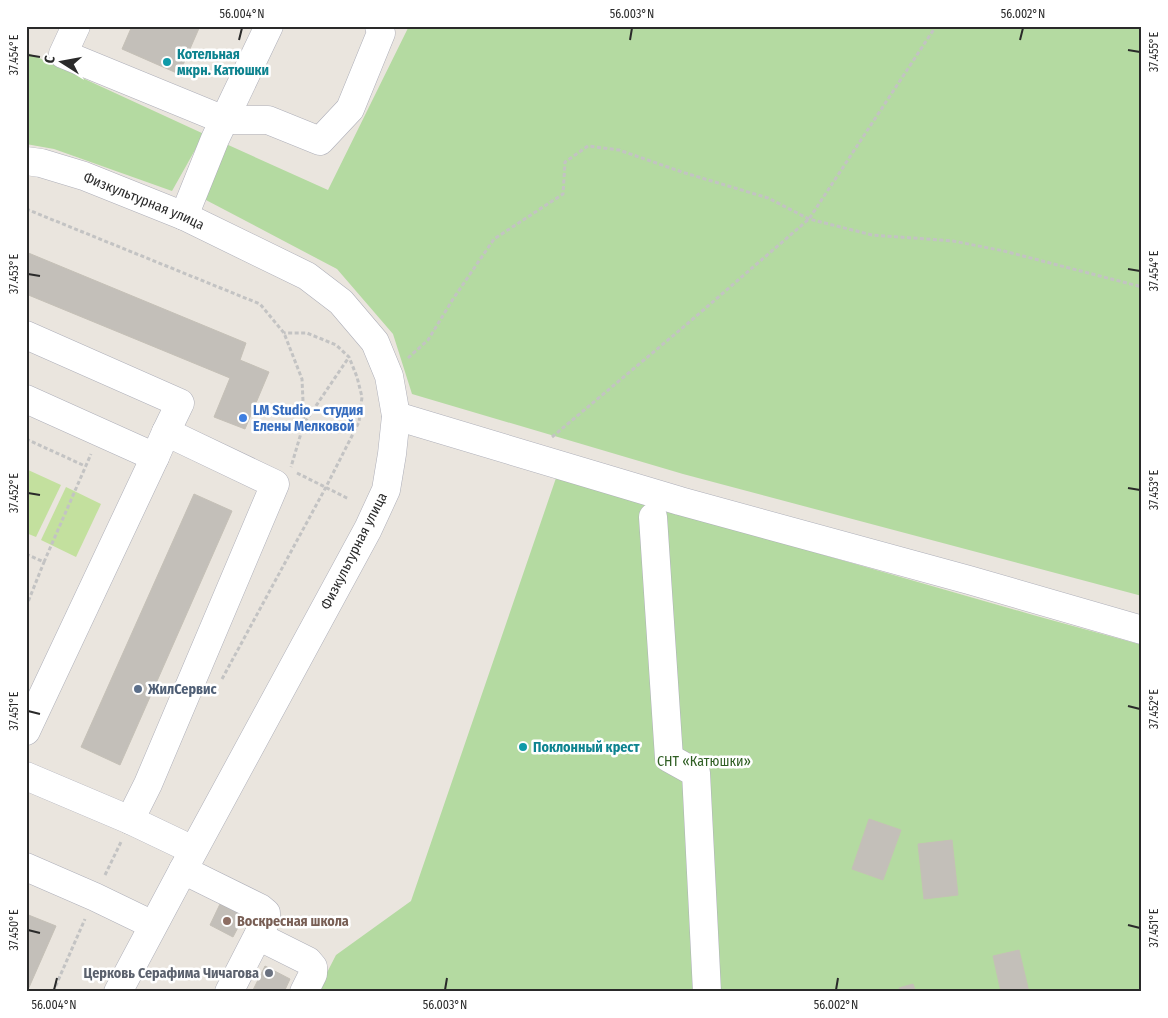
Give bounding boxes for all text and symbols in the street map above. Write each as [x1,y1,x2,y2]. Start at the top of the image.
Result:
text: 56.004°N [219,7,265,21]
text: 56.003°N [610,7,654,21]
text: 56.002°N [1001,7,1045,21]
text: 37.455°E [1147,32,1161,72]
text: 37.454°E [7,34,21,75]
north arrow [38,38,88,88]
place label: Котельная мкрн. Катюшки [177,46,269,79]
text: С [41,54,59,65]
marker: Котельная мкрн. Катюшки [161,56,173,68]
street label: Физкультурная улица [81,168,207,233]
text: 37.454°E [1147,250,1161,291]
text: 37.453°E [7,254,21,294]
place label: LM Studio – студия Елены Мелковой [253,402,363,435]
marker: LM Studio – студия Елены Мелковой [237,412,249,424]
text: 37.453°E [1147,470,1161,510]
text: 37.452°E [7,473,21,513]
street label: Физкультурная улица [317,490,391,612]
place label: ЖилСервис [147,681,218,698]
marker: ЖилСервис [132,683,144,695]
text: 37.452°E [1147,689,1161,729]
text: 37.451°E [7,691,21,730]
place label: Поклонный крест [533,739,640,756]
marker: Поклонный крест [517,741,529,753]
park label: СНТ «Катюшки» [657,753,751,770]
text: 37.451°E [1147,908,1161,947]
text: 37.450°E [7,909,21,951]
place label: Воскресная школа [237,913,349,930]
marker: Воскресная школа [221,915,233,927]
place label: Церковь Серафима Чичагова [84,965,259,982]
marker: Церковь Серафима Чичагова [263,967,275,979]
text: 56.004°N [31,998,77,1012]
text: 56.003°N [423,998,467,1012]
text: 56.002°N [814,998,858,1012]

